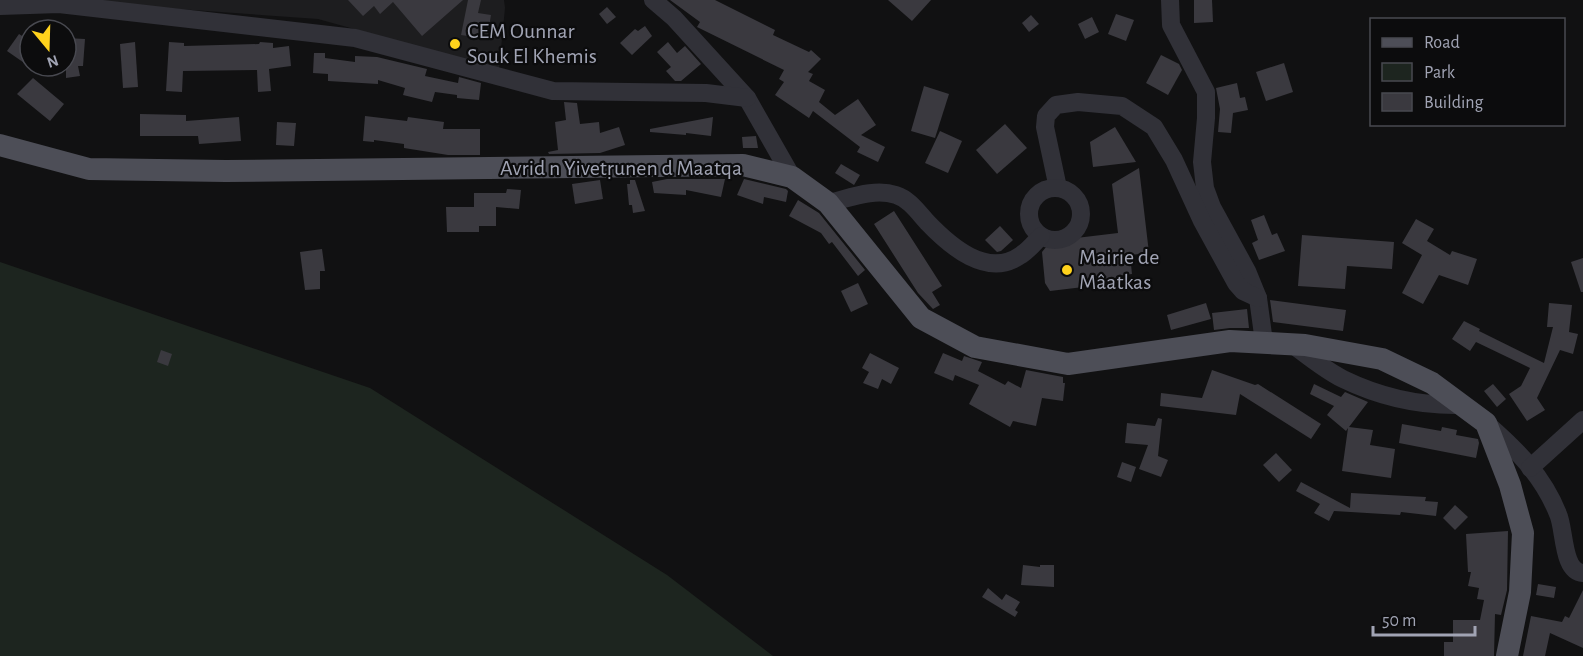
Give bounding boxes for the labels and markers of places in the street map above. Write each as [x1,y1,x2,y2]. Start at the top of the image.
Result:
place label: CEM Ounnar Souk El Khemis [467,20,597,67]
marker: CEM Ounnar Souk El Khemis [448,37,462,51]
place label: Mairie de Mâatkas [1079,246,1159,293]
marker: Mairie de Mâatkas [1060,263,1074,277]

